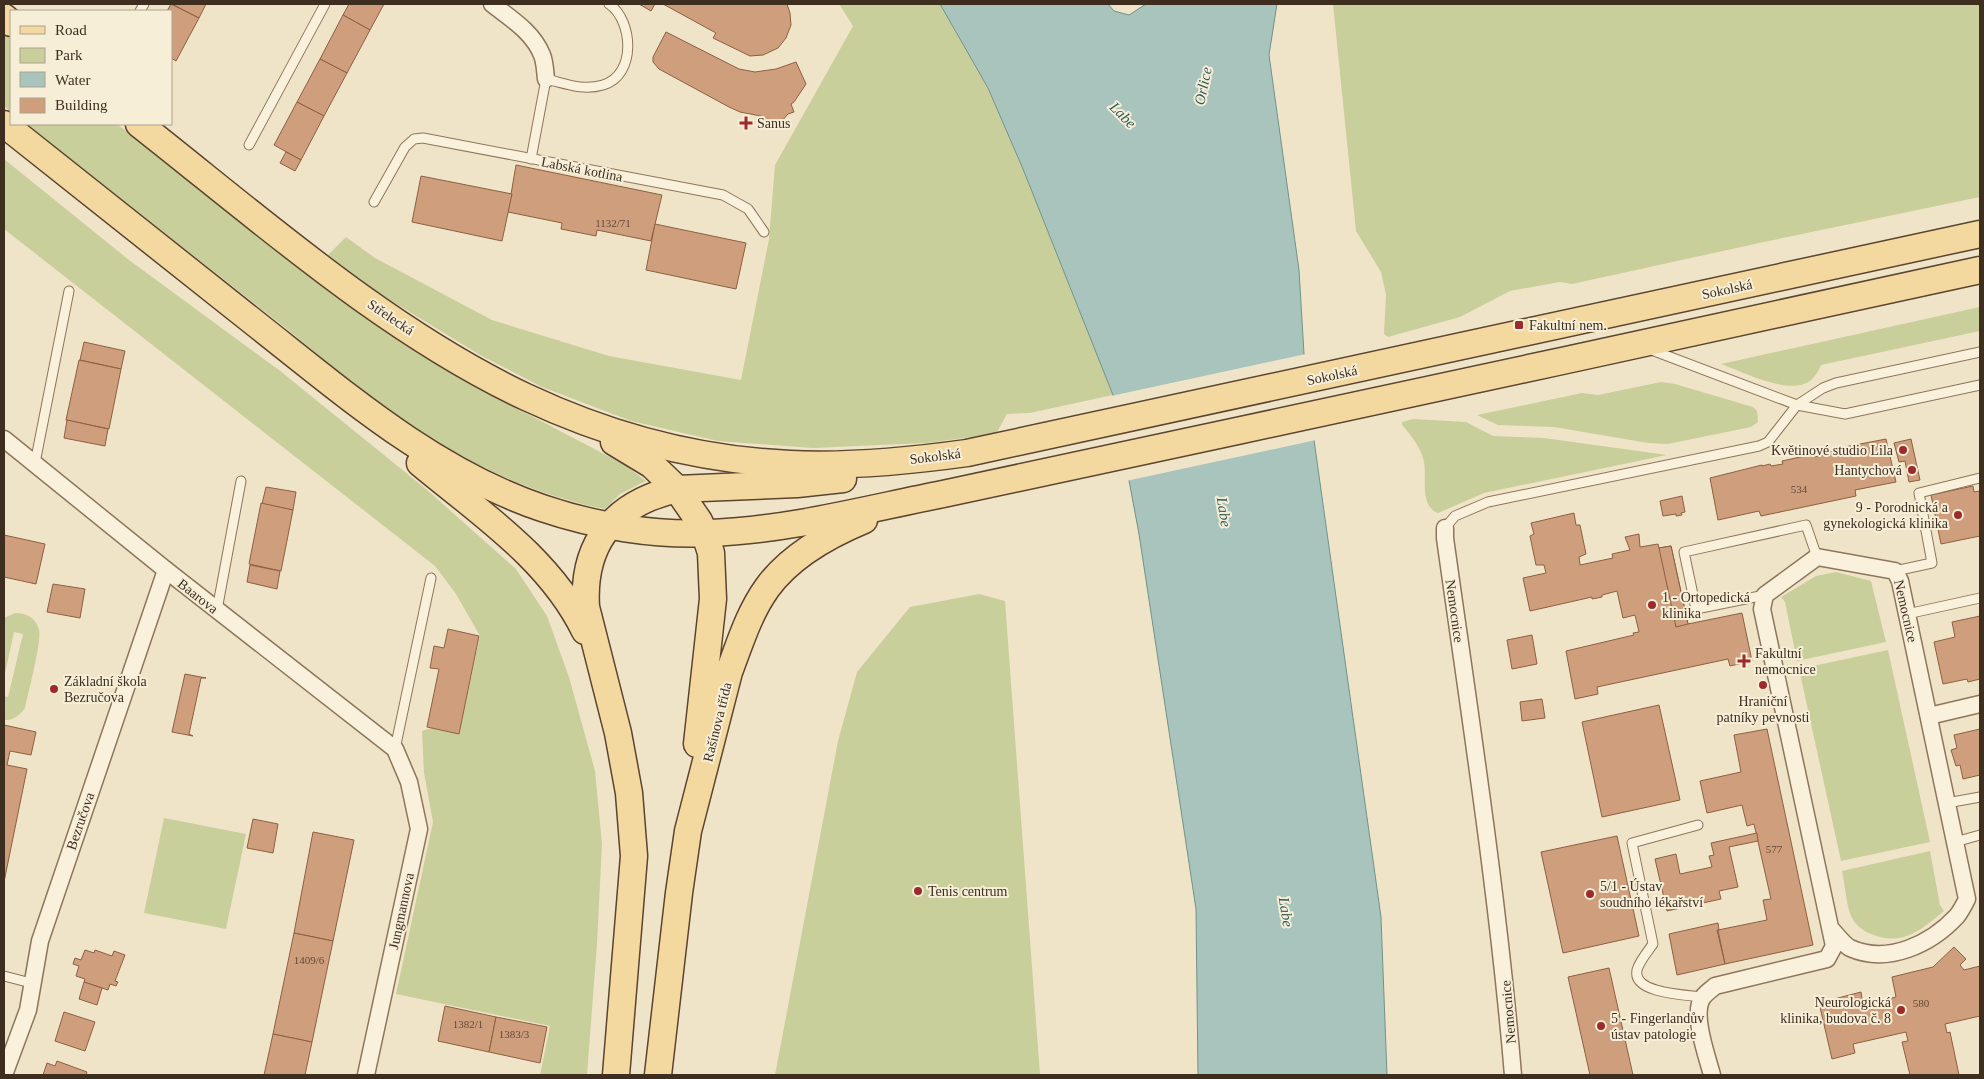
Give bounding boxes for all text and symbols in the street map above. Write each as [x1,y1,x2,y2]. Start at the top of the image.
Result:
legend [10,10,172,125]
text: Road [55,22,87,38]
text: Park [55,47,83,63]
water label: Orlice [1191,65,1215,106]
text: Water [55,72,90,88]
text: Building [55,97,108,113]
water label: Labe [1106,98,1140,132]
marker: Sanus [739,116,753,130]
place label: Sanus [757,116,790,131]
street label: Labská kotlina [540,154,625,185]
house number: 1132/71 [595,217,631,229]
street label: Sokolská [1700,277,1755,302]
street label: Střelecká [365,297,417,339]
place label: Fakultní nem. [1529,318,1607,333]
marker: Fakultní nem. [1513,319,1525,331]
street label: Sokolská [1305,363,1360,388]
place label: Květinové studio Lila [1771,443,1894,458]
marker: Květinové studio Lila [1897,444,1909,456]
street label: Sokolská [909,446,962,467]
place label: Hantychová [1834,463,1903,478]
marker: Hantychová [1906,464,1918,476]
house number: 534 [1791,483,1808,495]
water label: Labe [1214,495,1234,528]
place label: 9 - Porodnická a gynekologická klinika [1823,500,1949,531]
marker: 9 - Porodnická a gynekologická klinika [1952,509,1964,521]
street label: Baarova [175,576,221,617]
street label: Nemocnice [1443,578,1466,644]
street label: Nemocnice [1891,578,1920,644]
place label: 1 - Ortopedická klinika [1662,590,1751,621]
marker: 1 - Ortopedická klinika [1646,599,1658,611]
place label: Fakultní nemocnice [1755,646,1816,677]
marker: Fakultní nemocnice [1737,654,1751,668]
place label: Základní škola Bezručova [64,674,148,705]
marker: Hraniční patníky pevnosti [1757,679,1769,691]
street label: Rašínova třída [700,680,735,763]
marker: Základní škola Bezručova [48,683,60,695]
place label: Hraniční patníky pevnosti [1717,694,1810,725]
street label: Bezručova [64,790,98,852]
house number: 577 [1766,843,1783,855]
street label: Jungmannova [386,871,417,951]
place label: 5/1 - Ústav soudního lékařství [1600,878,1703,910]
place label: Tenis centrum [928,884,1008,899]
marker: Tenis centrum [912,885,924,897]
marker: 5/1 - Ústav soudního lékařství [1584,888,1596,900]
water label: Labe [1276,895,1296,928]
house number: 1409/6 [294,954,325,966]
street label: Nemocnice [1498,980,1519,1044]
place label: Neurologická klinika, budova č. 8 [1780,995,1892,1026]
house number: 580 [1913,997,1930,1009]
marker: Neurologická klinika, budova č. 8 [1895,1004,1907,1016]
place label: 5 - Fingerlandův ústav patologie [1611,1011,1704,1042]
house number: 1382/1 [453,1018,483,1030]
marker: 5 - Fingerlandův ústav patologie [1595,1020,1607,1032]
house number: 1383/3 [499,1028,530,1040]

